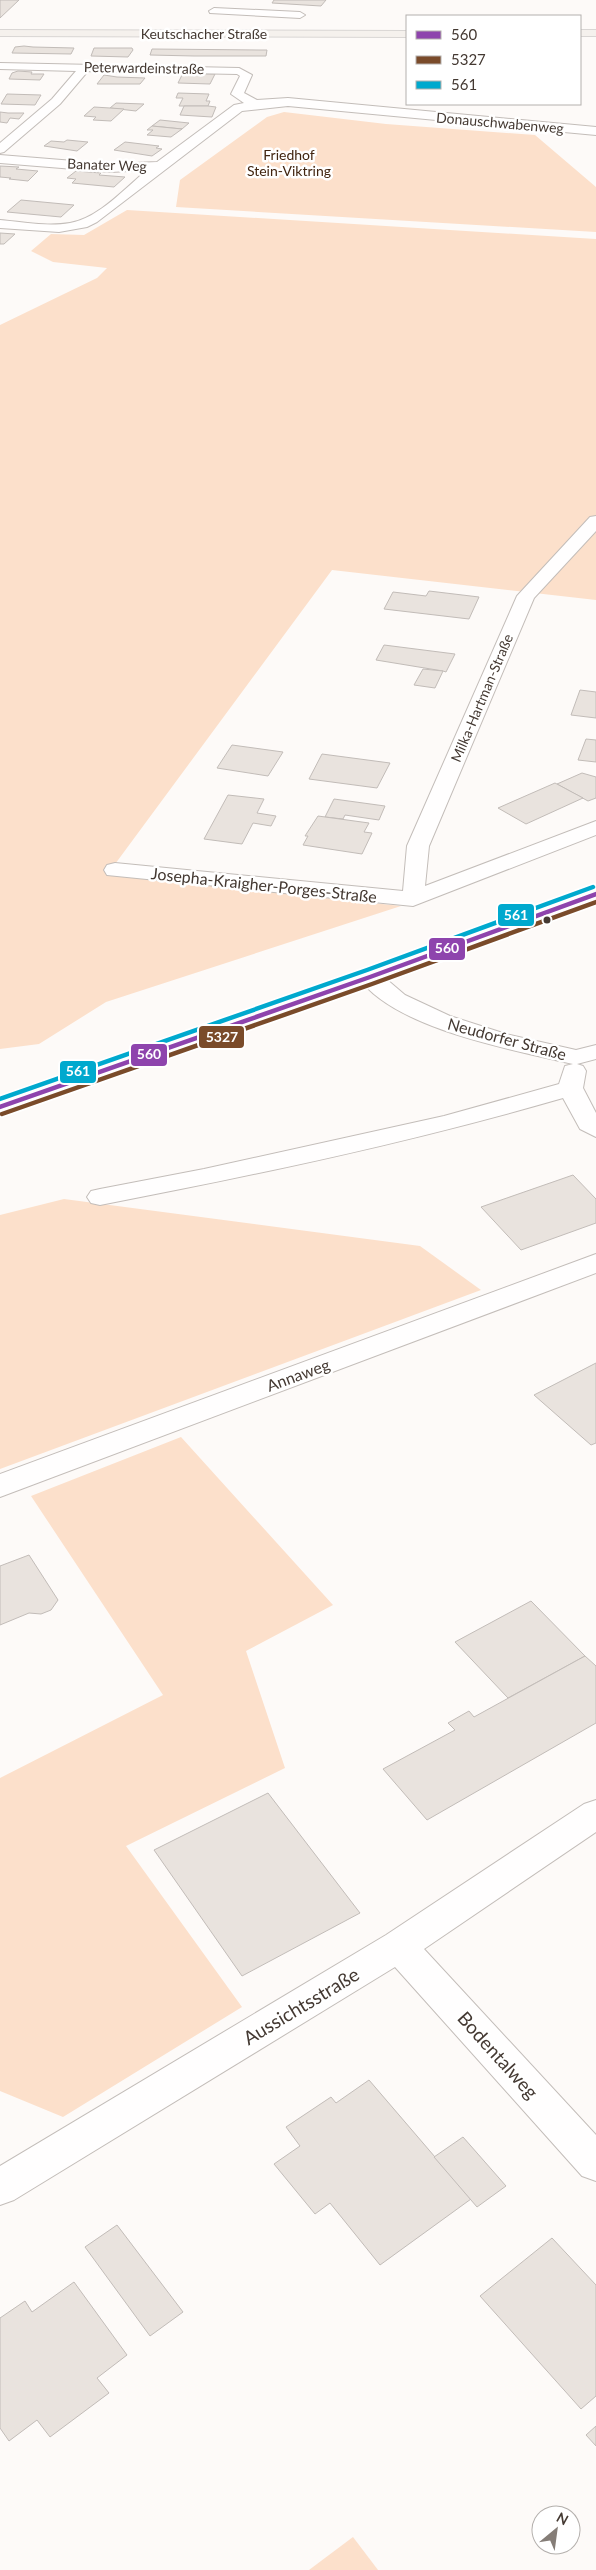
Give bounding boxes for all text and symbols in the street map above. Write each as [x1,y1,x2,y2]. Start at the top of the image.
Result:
legend [406,15,581,105]
street label: Keutschacher Straße [141,25,267,42]
text: 560 [451,25,477,43]
text: 5327 [451,50,486,68]
street label: Peterwardeinstraße [84,58,204,77]
text: 561 [451,75,477,93]
street label: Donauschwabenweg [436,108,565,137]
park label: Friedhof Stein-Viktring [247,146,331,179]
street label: Banater Weg [67,155,147,174]
street label: Milka-Hartman-Straße [447,631,516,764]
street label: Josepha-Kraigher-Porges-Straße [150,863,378,906]
line badge: 561 [497,903,535,927]
text: 561 [504,906,528,923]
unlabelled marker [542,915,552,925]
line badge: 560 [428,937,466,961]
text: 560 [435,939,459,956]
street label: Neudorfer Straße [446,1014,569,1063]
line badge: 5327 [198,1025,245,1049]
text: 5327 [206,1028,238,1045]
line badge: 560 [130,1043,168,1067]
text: 560 [137,1045,161,1062]
line badge: 561 [59,1060,97,1084]
text: 561 [66,1062,90,1079]
street label: Annaweg [264,1354,332,1395]
street label: Aussichtsstraße [239,1962,363,2049]
street label: Bodentalweg [453,2006,544,2103]
north arrow [531,2505,581,2555]
text: N [554,2508,571,2528]

